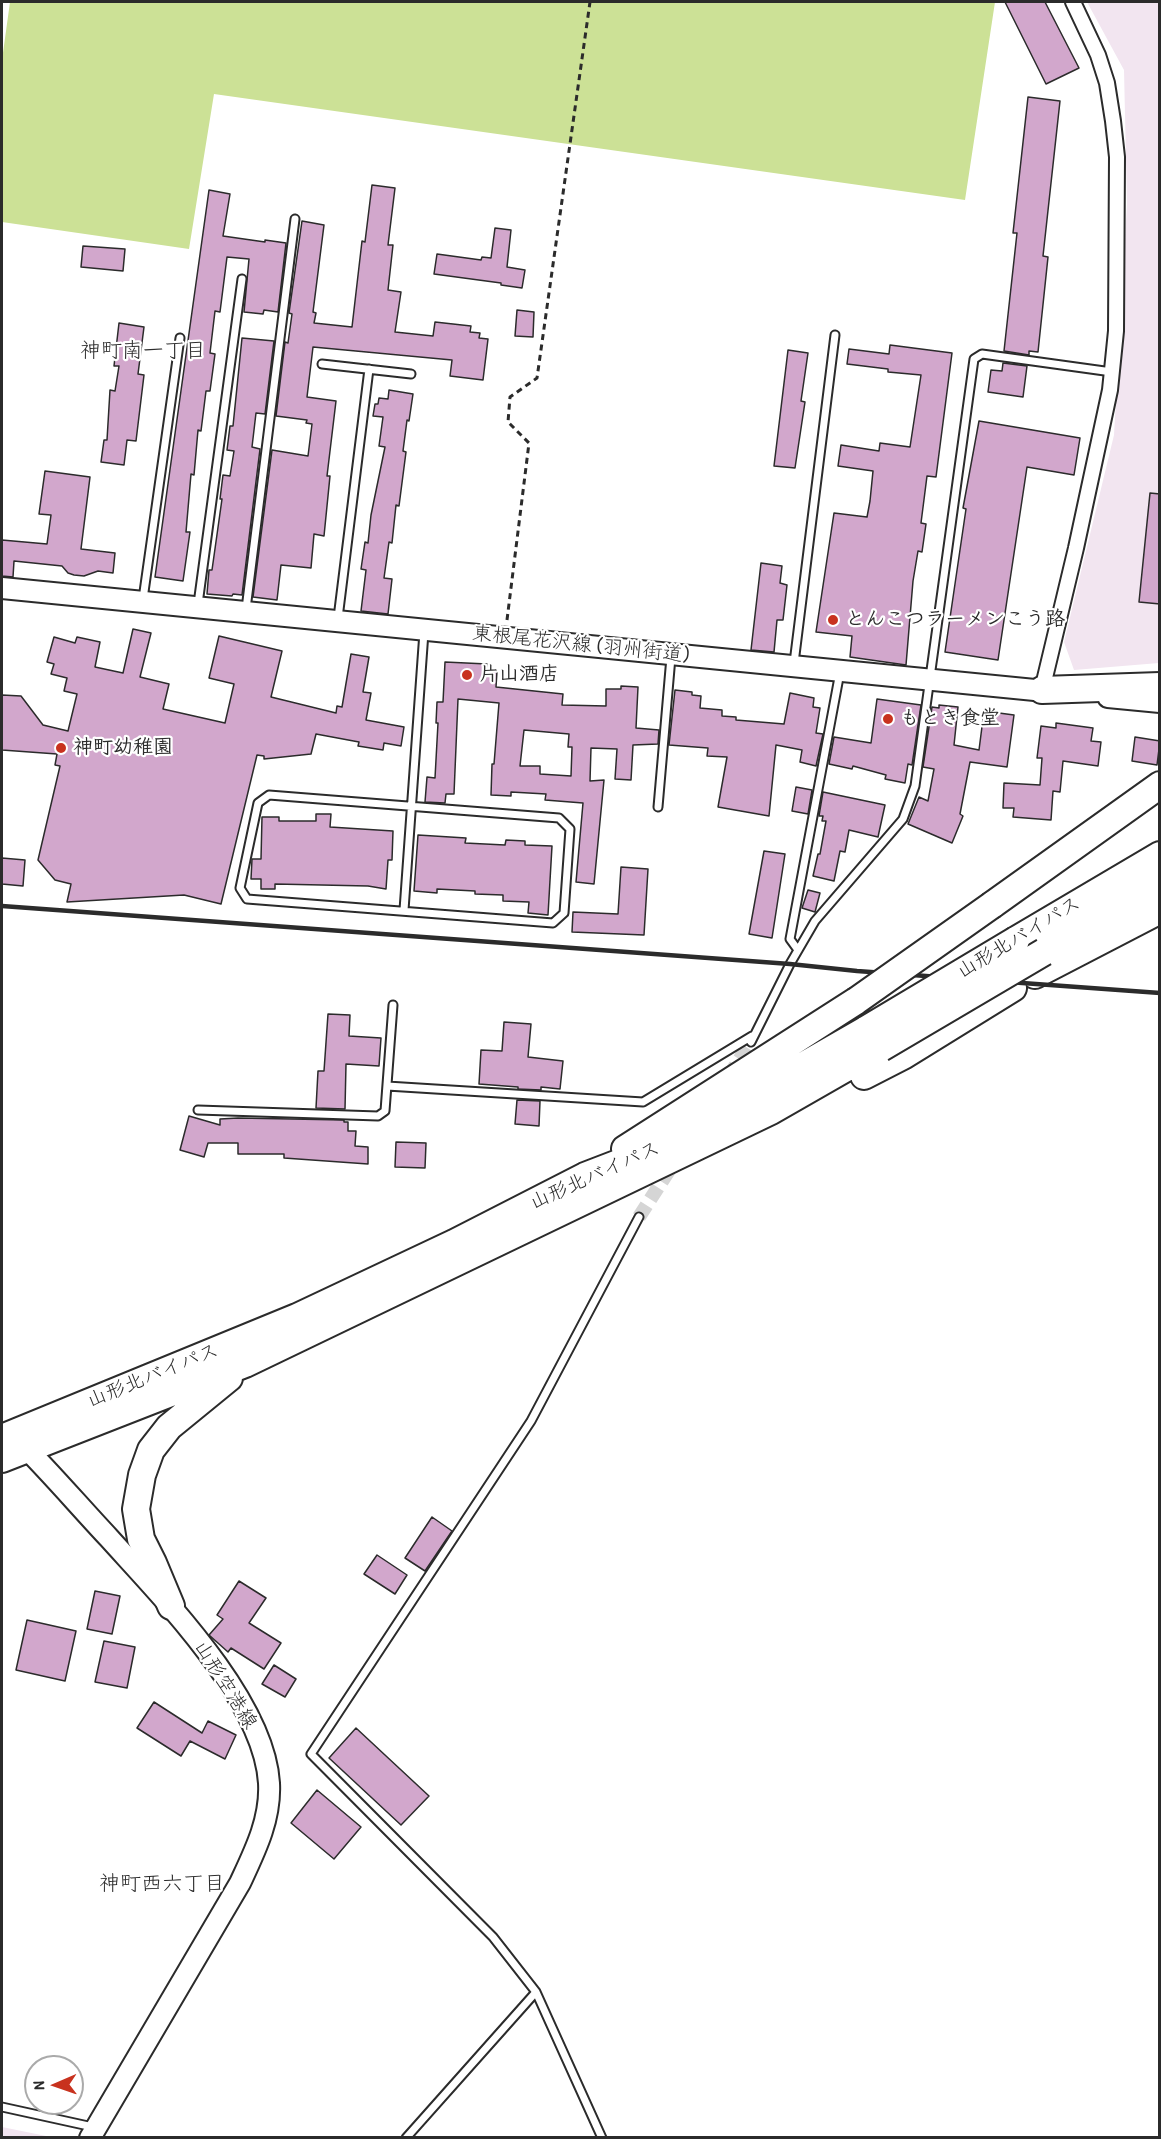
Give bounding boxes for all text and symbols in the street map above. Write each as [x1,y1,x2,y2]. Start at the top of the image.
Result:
district label: 神町南一丁目 [80,338,206,364]
place label: とんこつラーメンこう路 [845,608,1065,632]
marker: とんこつラーメンこう路 [826,613,840,627]
street label: 東根尾花沢線 (羽州街道) [471,622,691,668]
place label: 片山酒店 [479,663,559,687]
marker: 片山酒店 [460,668,474,682]
place label: もとき食堂 [900,707,1000,731]
marker: もとき食堂 [881,712,895,726]
place label: 神町幼稚園 [73,736,173,760]
marker: 神町幼稚園 [54,741,68,755]
street label: 山形北バイパス [953,892,1085,984]
street label: 山形北バイパス [526,1137,664,1215]
street label: 山形北バイパス [84,1339,222,1413]
street label: 山形空港線 [188,1636,262,1734]
district label: 神町西六丁目 [99,1871,225,1897]
north arrow [24,2055,84,2115]
text: N [27,2081,49,2090]

